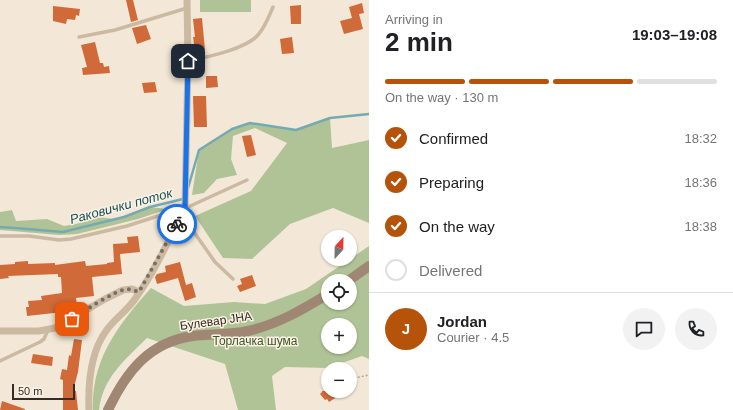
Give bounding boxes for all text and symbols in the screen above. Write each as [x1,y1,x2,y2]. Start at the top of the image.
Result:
text: Arriving in [385,12,443,27]
text: 19:03–19:08 [632,26,717,43]
text: 2 min [385,27,453,57]
pin [171,44,205,78]
icon: home [177,50,199,72]
text: On the way · 130 m [385,90,498,105]
icon: check [385,127,407,149]
text: Confirmed [419,130,488,147]
text: 18:32 [684,131,717,146]
icon: check [385,171,407,193]
text: Preparing [419,174,484,191]
text: 18:36 [684,175,717,190]
water label: Раковички поток [68,185,175,227]
courier [157,204,197,244]
icon: bike [166,213,188,235]
icon: check [385,215,407,237]
text: On the way [419,218,495,235]
text: 18:38 [684,219,717,234]
north arrow [321,230,357,266]
map controls [321,230,357,398]
text: Delivered [419,262,482,279]
button: locate [321,274,357,310]
pin [55,302,89,336]
icon: bag [61,308,83,330]
button: chat [623,308,665,350]
button: phone [675,308,717,350]
street label: Булевар ЈНА [179,309,253,333]
text: Jordan [437,313,487,330]
button: + [321,318,357,354]
text: J [402,320,410,337]
text: Courier · 4.5 [437,330,509,345]
park label: Торлачка шума [213,334,298,348]
button: − [321,362,357,398]
scale bar [12,382,75,401]
text: 50 m [18,385,42,397]

